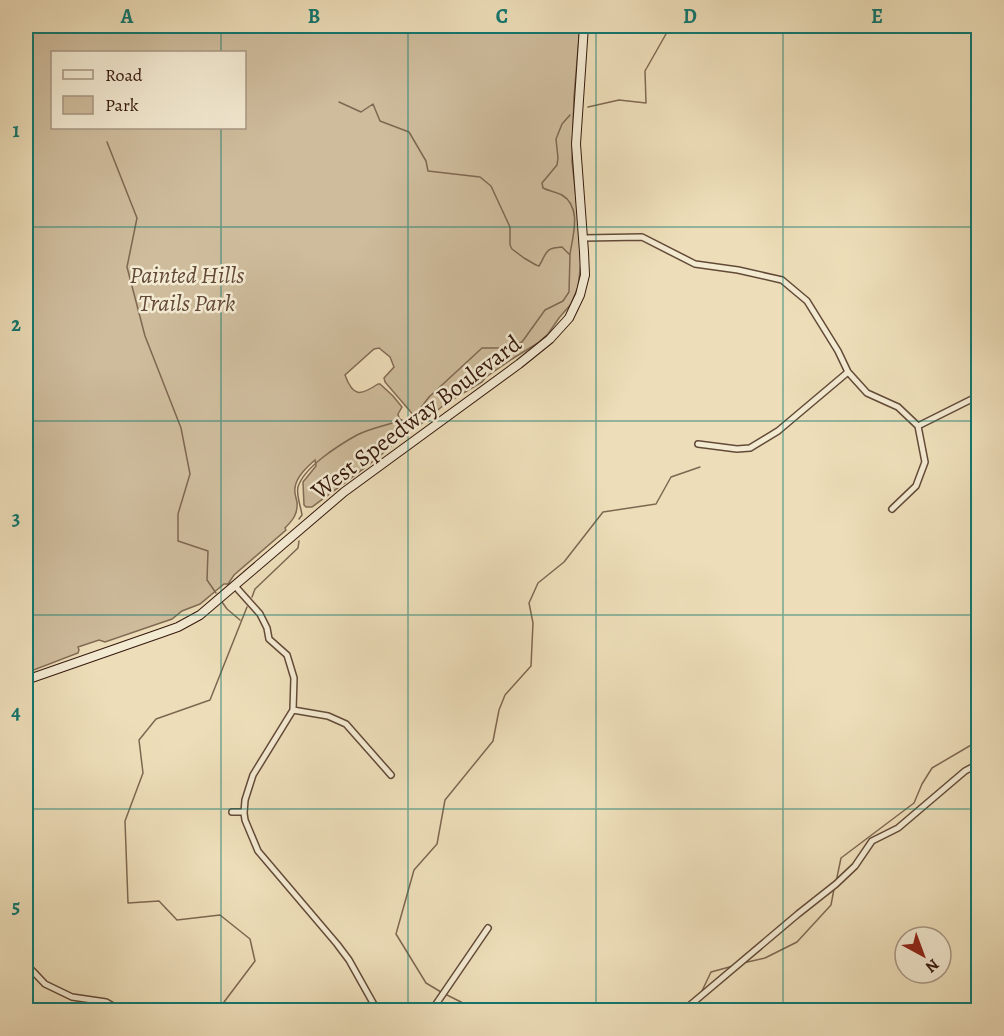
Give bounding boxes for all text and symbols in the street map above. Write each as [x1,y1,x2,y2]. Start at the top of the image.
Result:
text: A [120,3,134,30]
text: B [308,3,320,30]
text: C [496,3,508,30]
text: D [683,3,697,30]
text: E [871,3,883,30]
legend [51,51,246,129]
text: Road [105,63,143,87]
text: Park [105,93,139,117]
text: 1 [12,117,20,144]
park label: Painted Hills Trails Park [130,259,244,319]
text: 2 [11,311,21,338]
street label: West Speedway Boulevard [304,327,528,507]
text: 3 [12,505,20,532]
text: 4 [11,699,21,726]
text: 5 [12,893,20,920]
north arrow [893,925,953,985]
text: N [920,953,944,978]

